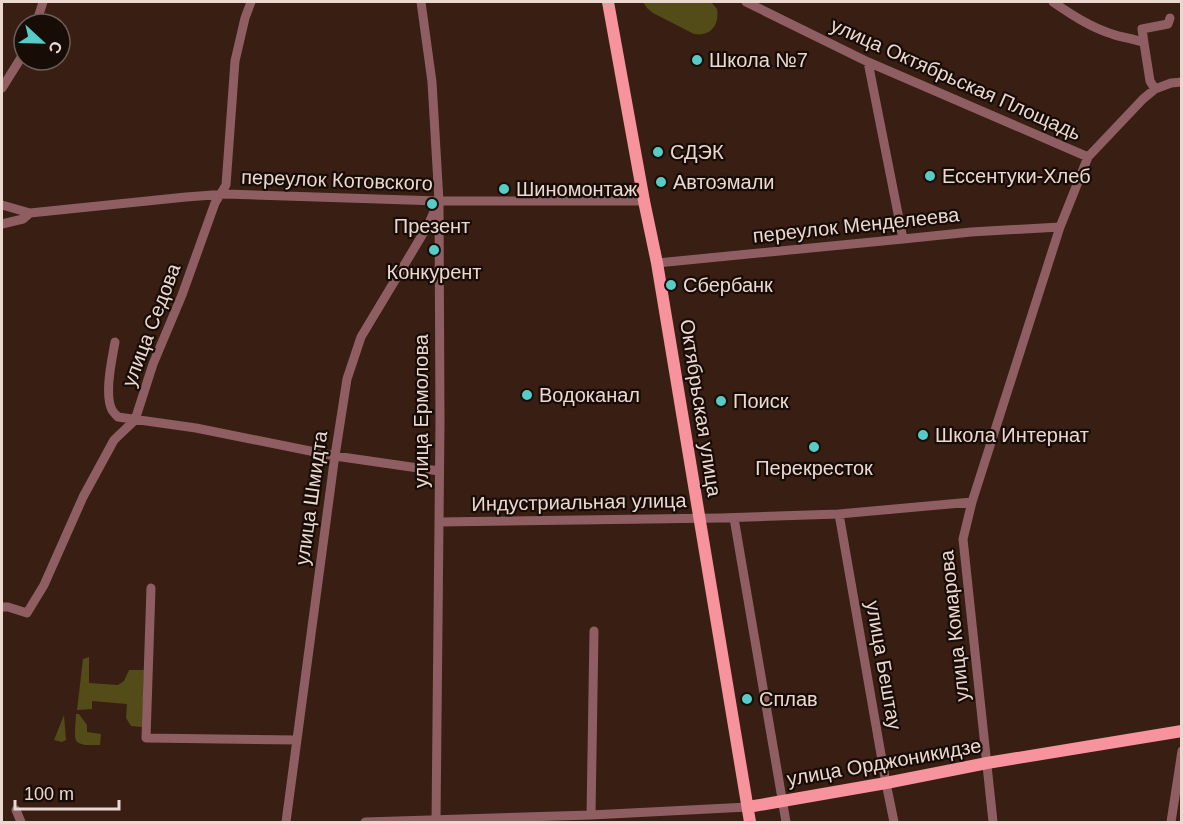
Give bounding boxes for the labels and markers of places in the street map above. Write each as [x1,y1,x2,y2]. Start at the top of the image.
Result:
place label: Школа №7 [709,49,808,71]
marker: Школа №7 [690,53,704,67]
place label: СДЭК [670,141,724,163]
marker: СДЭК [651,145,665,159]
place label: Ессентуки-Хлеб [942,165,1091,187]
marker: Ессентуки-Хлеб [923,169,937,183]
place label: Автоэмали [673,171,775,193]
marker: Автоэмали [654,175,668,189]
place label: Шиномонтаж [516,178,638,200]
marker: Шиномонтаж [497,182,511,196]
marker: Презент [425,197,439,211]
place label: Презент [394,215,470,237]
marker: Конкурент [427,243,441,257]
place label: Конкурент [386,261,482,283]
place label: Сбербанк [683,274,773,296]
marker: Сбербанк [664,278,678,292]
place label: Водоканал [539,384,640,406]
marker: Водоканал [520,388,534,402]
place label: Поиск [733,390,789,412]
marker: Поиск [714,394,728,408]
place label: Школа Интернат [935,424,1089,446]
marker: Школа Интернат [916,428,930,442]
marker: Перекресток [807,440,821,454]
place label: Перекресток [755,457,873,479]
place label: Сплав [759,688,818,710]
marker: Сплав [740,692,754,706]

